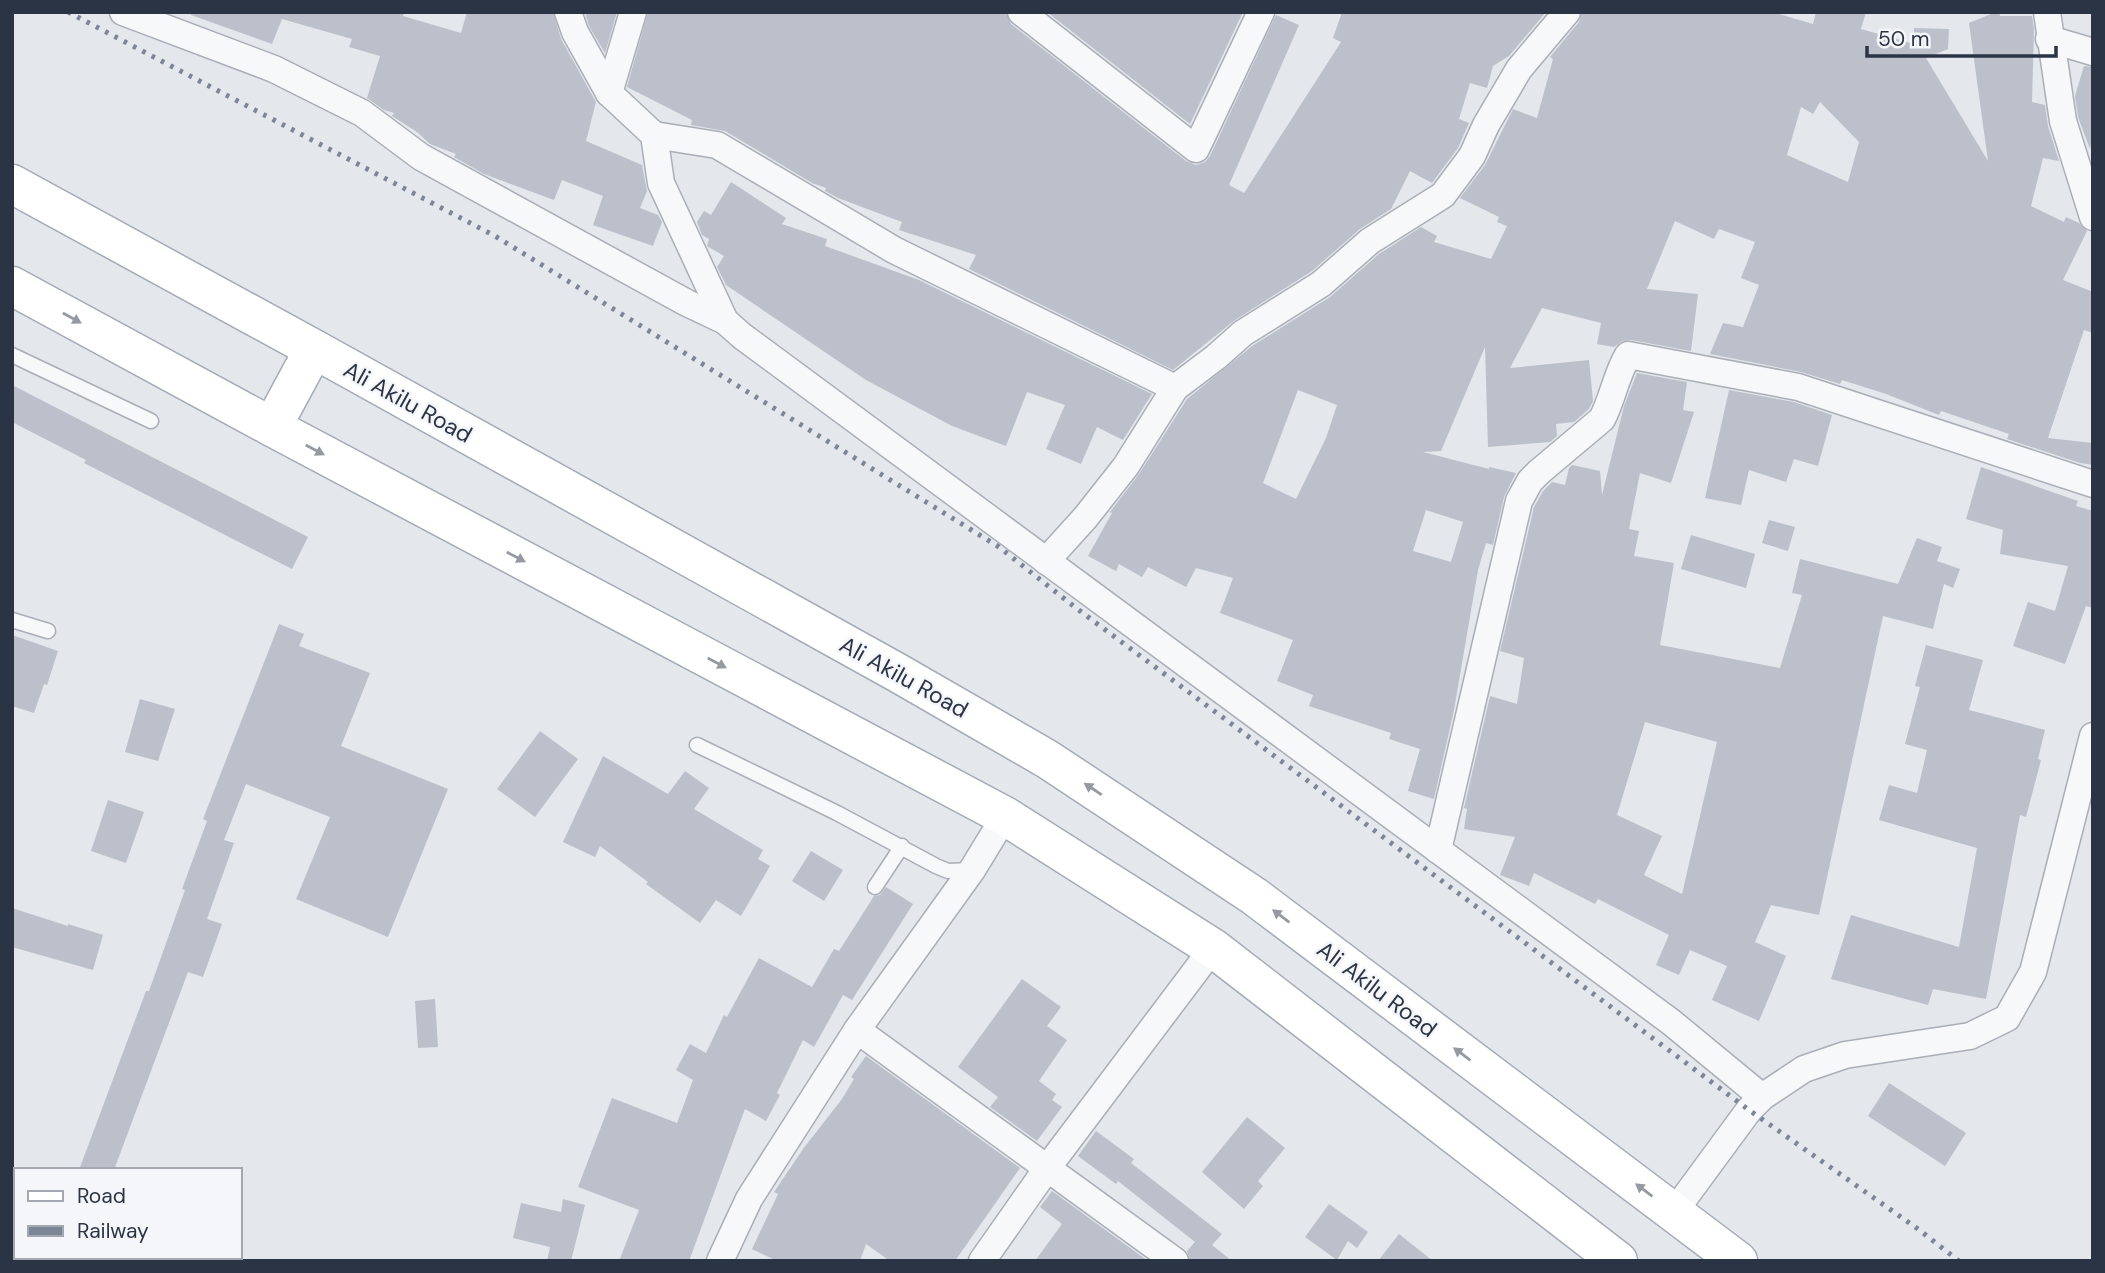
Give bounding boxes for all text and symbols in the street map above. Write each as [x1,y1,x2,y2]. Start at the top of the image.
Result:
scale bar [1867,14,2056,58]
text: 50 m [1878,25,1929,53]
one-way arrow [62,313,82,324]
street label: Ali Akilu Road [338,354,478,450]
one-way arrow [305,444,325,456]
one-way arrow [506,551,526,563]
street label: Ali Akilu Road [834,629,974,725]
one-way arrow [707,658,727,669]
one-way arrow [1083,783,1102,796]
one-way arrow [1272,910,1290,924]
street label: Ali Akilu Road [1311,934,1443,1044]
one-way arrow [1453,1047,1471,1061]
legend [14,1168,242,1259]
text: Road [77,1182,126,1210]
one-way arrow [1635,1183,1654,1197]
text: Railway [77,1217,149,1245]

